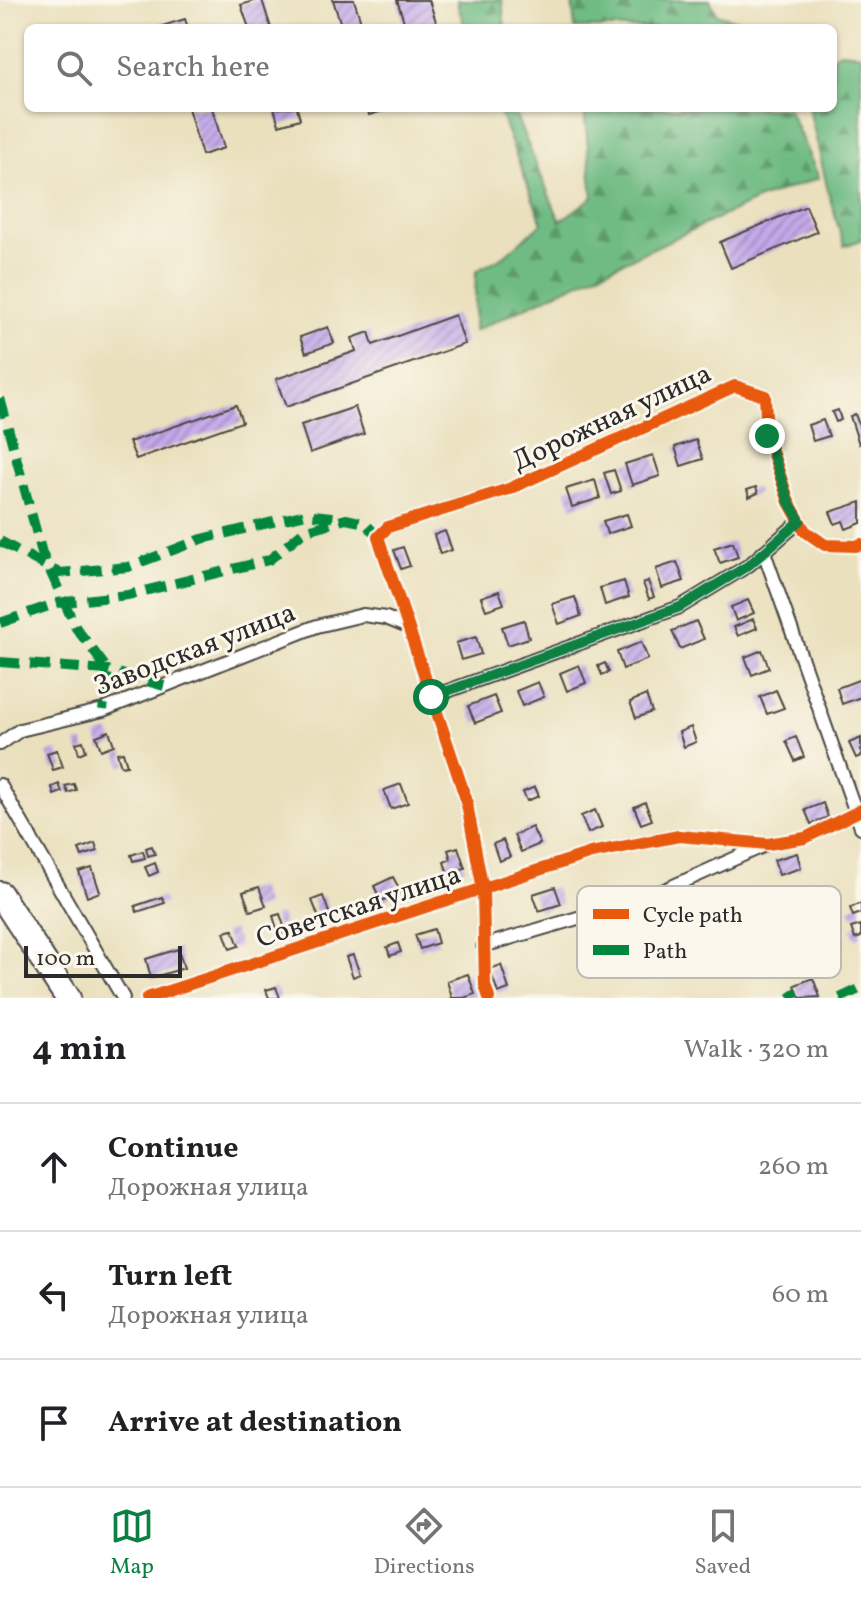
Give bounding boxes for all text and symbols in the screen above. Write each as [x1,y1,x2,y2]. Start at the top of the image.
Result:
search box [24,24,837,112]
icon: search [52,46,96,90]
text: Search here [116,47,270,89]
street label: Дорожная улица [506,355,718,482]
route end [749,418,785,454]
street label: Заводская улица [88,594,302,707]
route start [413,679,449,715]
street label: Советская улица [251,856,466,959]
legend [577,886,841,978]
text: Cycle path [643,901,743,932]
text: Path [643,937,687,968]
scale bar [24,942,182,978]
text: 100 m [36,944,95,975]
text: 4 min [32,1027,127,1074]
text: Walk · 320 m [683,1032,829,1068]
text: Continue [108,1128,239,1170]
icon: ahead [32,1145,76,1189]
text: 260 m [758,1149,829,1185]
text: Дорожная улица [108,1170,309,1206]
text: Turn left [108,1256,232,1298]
icon: left [32,1273,76,1317]
text: 60 m [772,1277,829,1313]
text: Дорожная улица [108,1298,309,1334]
icon: arrive [32,1401,76,1445]
text: Arrive at destination [108,1402,402,1444]
tab: Map [110,1504,154,1583]
tab: Directions [374,1504,475,1583]
tab: Saved [694,1504,751,1583]

